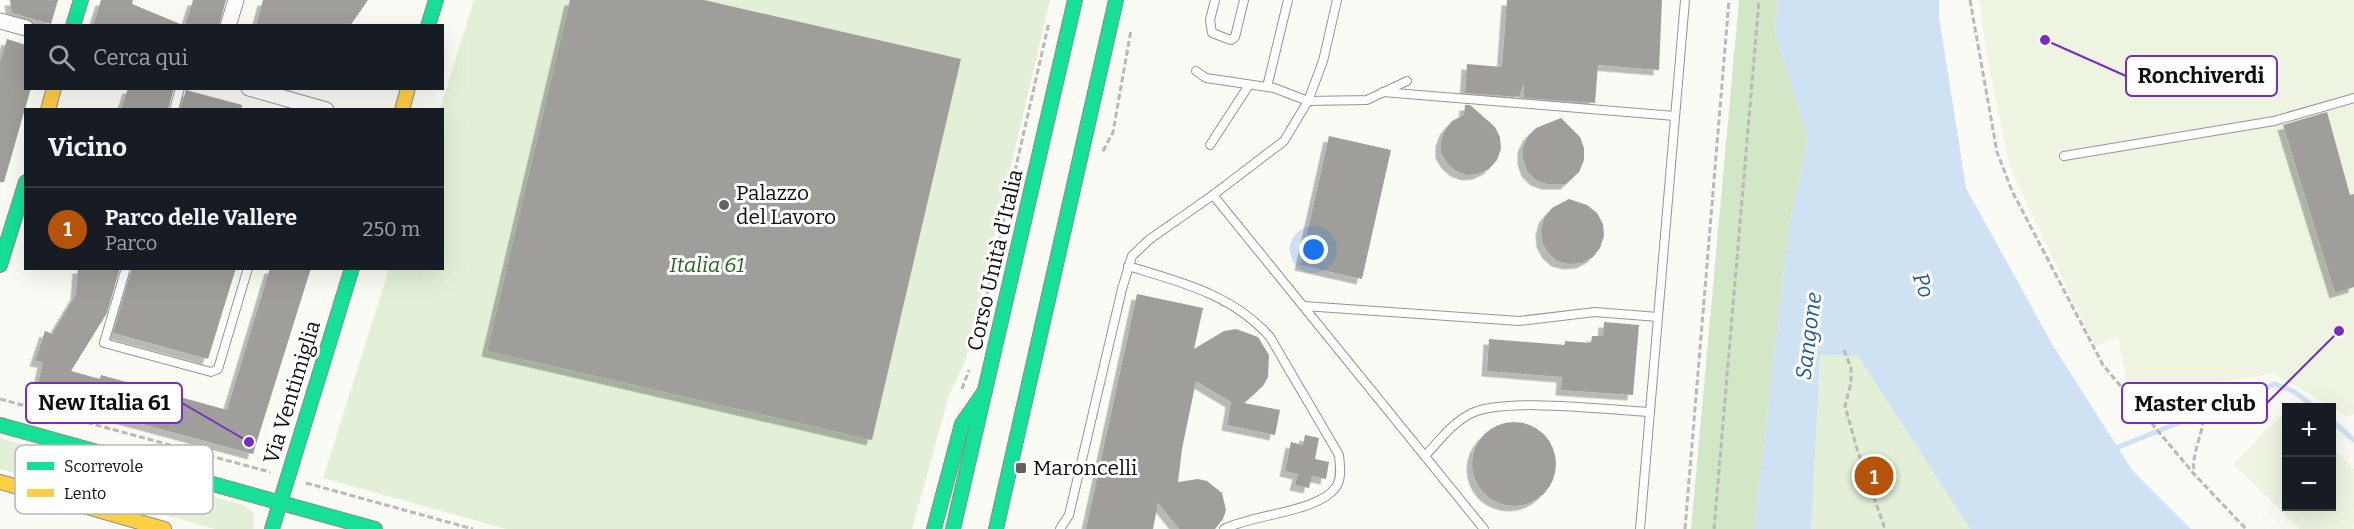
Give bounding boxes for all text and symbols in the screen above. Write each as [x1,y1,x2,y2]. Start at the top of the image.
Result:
search box [24,24,444,90]
icon: search [45,41,78,74]
text: Cerca qui [93,44,188,71]
callout: Ronchiverdi [2126,56,2277,96]
text: Ronchiverdi [2138,62,2264,89]
text: Vicino [48,132,127,163]
street label: Corso Unità d'Italia [961,166,1029,353]
place label: Palazzo del Lavoro [736,180,836,230]
marker: Palazzo del Lavoro [717,198,731,212]
text: Parco delle Vallere [105,204,297,231]
text: 1 [63,217,72,241]
text: 250 m [363,217,420,241]
text: Parco [105,231,157,255]
your location [1299,235,1328,264]
park label: Italia 61 [670,252,744,278]
water label: Po [1907,269,1940,301]
water label: Sangone [1790,291,1827,381]
street label: Via Ventimiglia [258,317,326,467]
callout: New Italia 61 [26,383,182,423]
callout: Master club [2122,383,2267,423]
text: New Italia 61 [38,389,170,416]
text: Master club [2134,390,2256,417]
map controls [2282,403,2336,511]
button: + [2282,403,2336,457]
legend [15,445,213,514]
pin: 1 [1854,454,1894,498]
place label: Maroncelli [1033,455,1137,481]
text: Scorrevole [64,457,143,476]
button: − [2282,457,2336,511]
marker: Maroncelli [1014,461,1028,475]
text: Lento [64,484,106,503]

